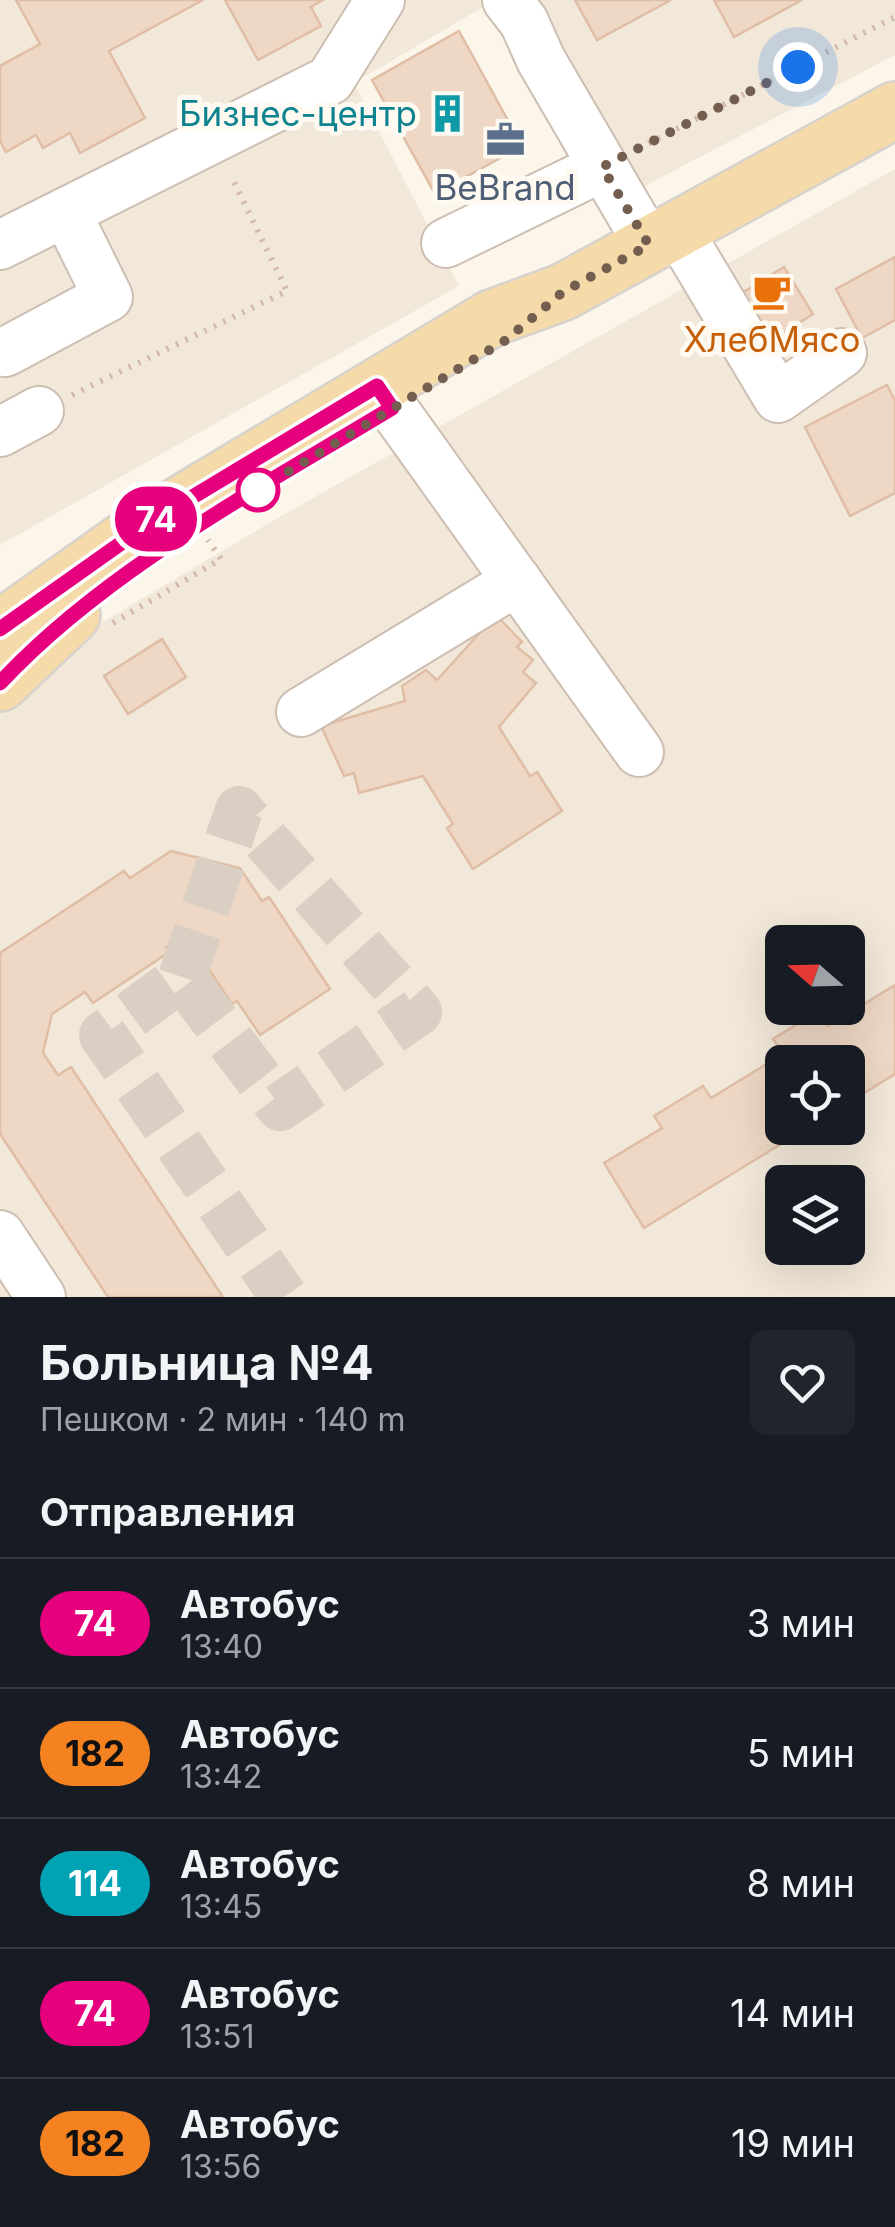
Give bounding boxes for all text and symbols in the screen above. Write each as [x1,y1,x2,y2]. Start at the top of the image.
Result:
your location [773,42,823,92]
place label: Бизнес-центр [179,92,417,134]
building icon: Бизнес-центр [426,92,468,134]
office icon: BeBrand [484,119,526,161]
place label: BeBrand [434,166,576,208]
cafe icon: ХлебМясо [751,271,793,313]
place label: ХлебМясо [683,318,861,360]
unlabelled marker [237,469,279,511]
line badge: 74 [111,486,201,552]
text: 74 [135,498,177,540]
north arrow [765,925,865,1025]
map controls [765,925,865,1265]
button: locate [765,1045,865,1145]
button: layers [765,1165,865,1265]
button: heart [750,1330,855,1435]
text: Больница №4 [40,1333,374,1392]
text: Пешком · 2 мин · 140 m [40,1400,406,1439]
text: Отправления [40,1489,295,1535]
text: Автобус [180,1581,340,1627]
text: 3 мин [747,1600,855,1646]
text: 74 [74,1602,116,1644]
text: 13:40 [180,1627,263,1666]
text: Автобус [180,1711,340,1757]
text: 5 мин [747,1730,855,1776]
text: 182 [65,1732,125,1774]
text: 13:42 [180,1757,262,1796]
text: Автобус [180,1841,340,1887]
text: 8 мин [747,1860,855,1906]
text: 114 [68,1862,122,1904]
text: 13:45 [180,1887,262,1926]
text: Автобус [180,1971,340,2017]
text: 14 мин [730,1990,855,2036]
text: 74 [74,1992,116,2034]
text: 13:51 [180,2017,254,2056]
text: Автобус [180,2101,340,2147]
text: 19 мин [731,2120,855,2166]
text: 182 [65,2122,125,2164]
text: 13:56 [180,2147,261,2186]

